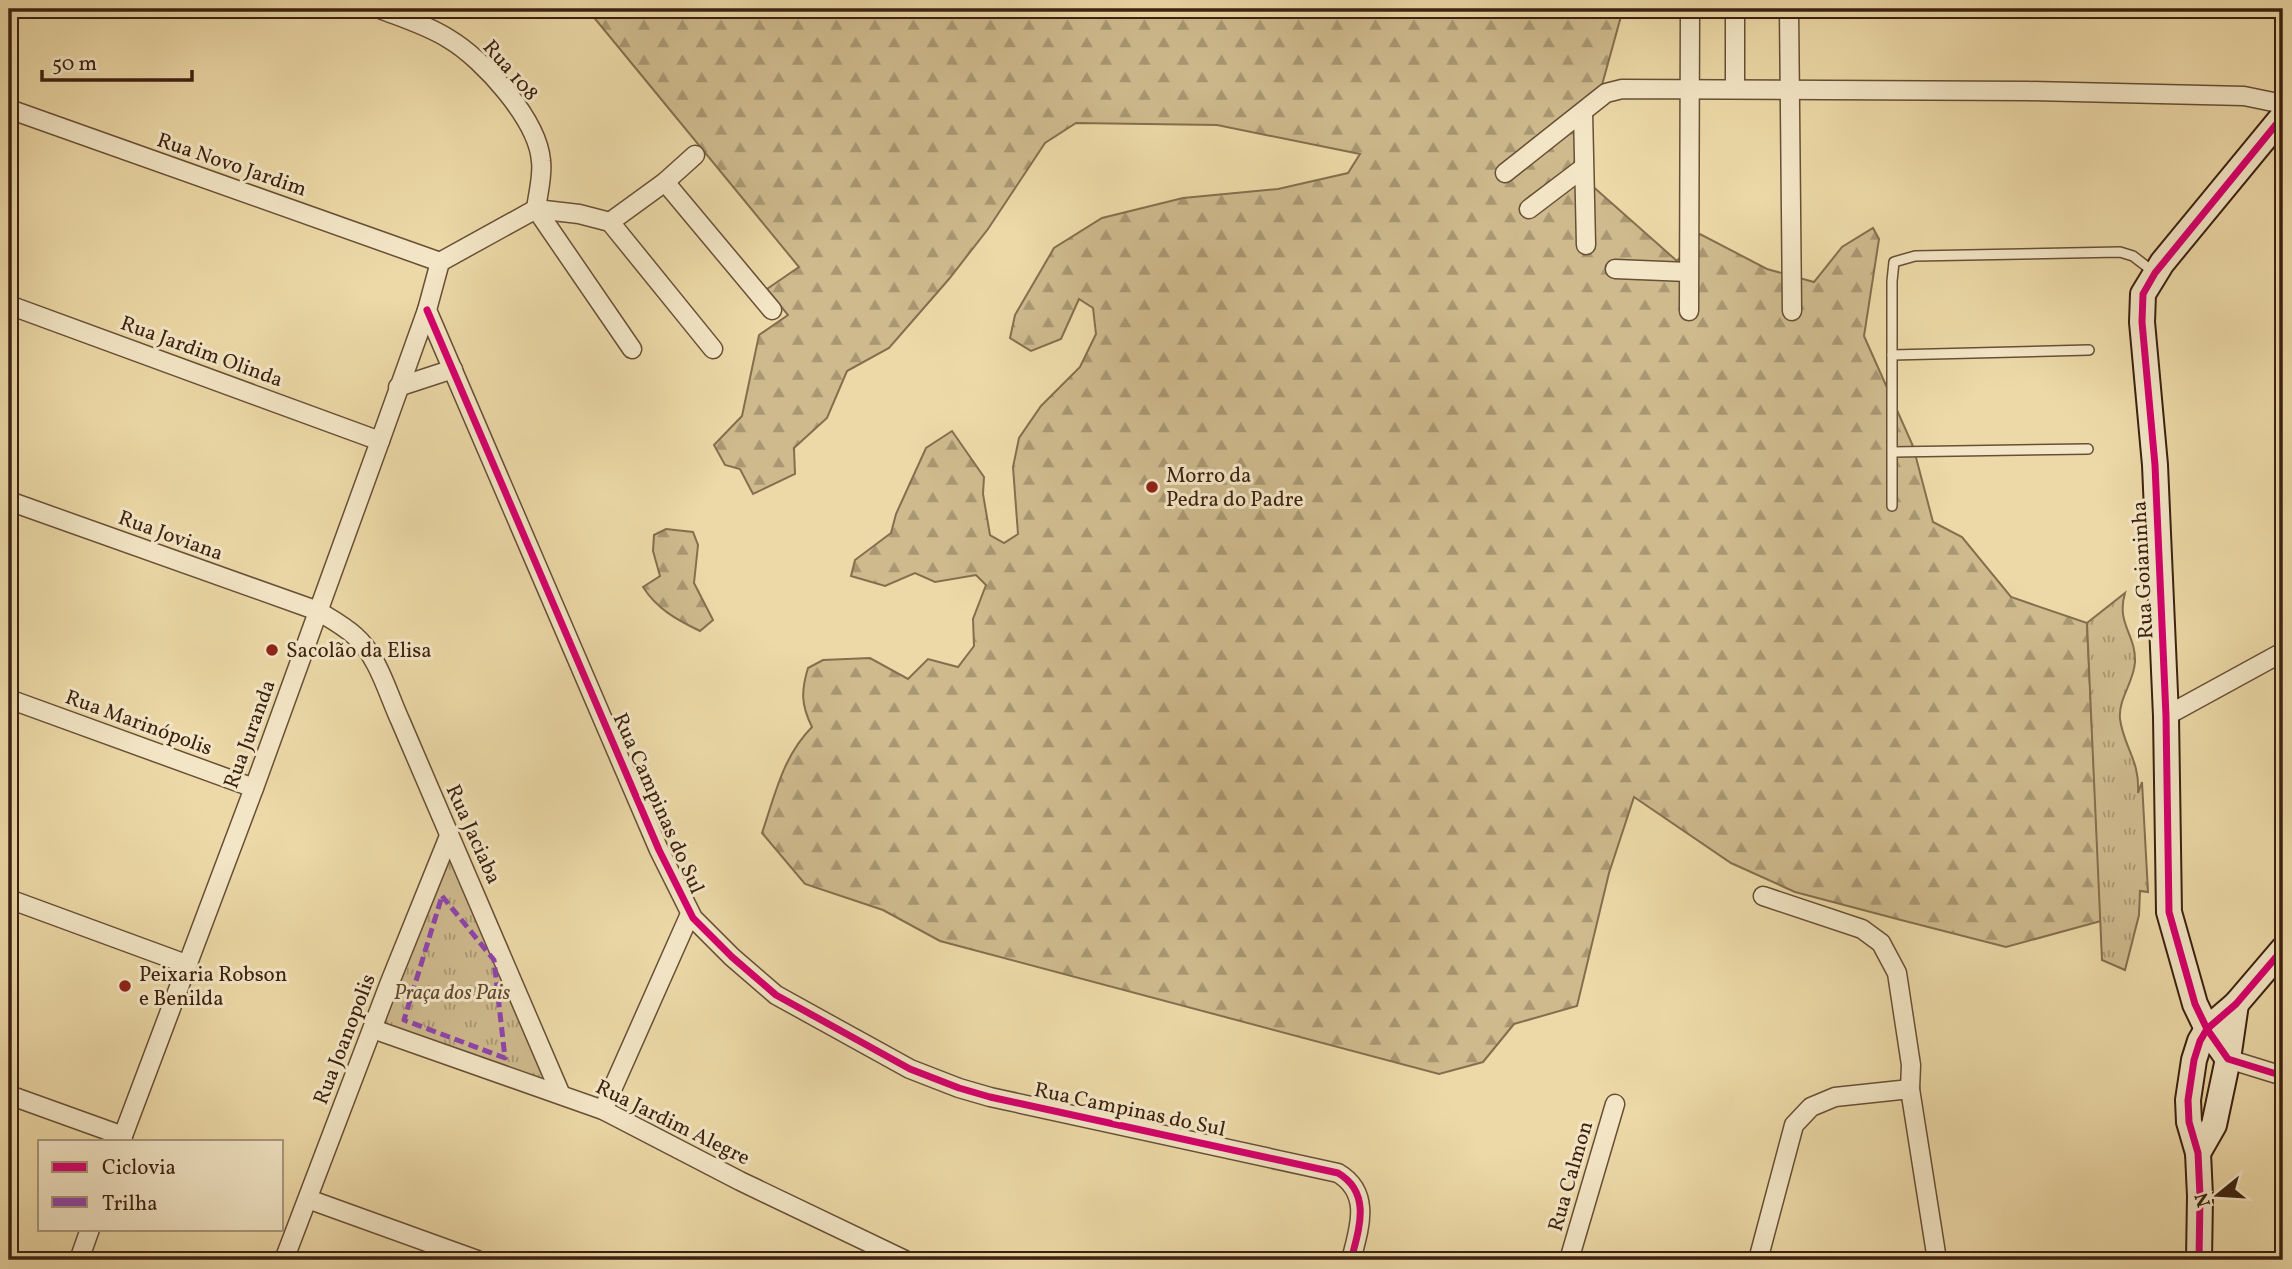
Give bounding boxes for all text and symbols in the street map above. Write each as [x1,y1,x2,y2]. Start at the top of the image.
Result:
street label: Rua 108 [475,34,545,108]
scale bar [42,38,192,82]
text: 50 m [52,50,97,79]
street label: Rua Novo Jardim [153,126,310,205]
street label: Rua Jardim Olinda [116,310,287,395]
place label: Morro da Pedra do Padre [1166,462,1304,515]
marker: Morro da Pedra do Padre [1144,479,1160,495]
street label: Rua Goianinha [2125,500,2162,640]
street label: Rua Joviana [114,504,227,569]
place label: Sacolão da Elisa [286,637,432,666]
marker: Sacolão da Elisa [264,642,280,658]
street label: Rua Juranda [217,676,283,793]
street label: Rua Marinópolis [61,683,216,763]
street label: Rua Campinas do Sul [605,709,711,899]
street label: Rua Jaciaba [438,780,508,889]
place label: Peixaria Robson e Benilda [139,961,287,1014]
street label: Rua Joanopolis [307,970,384,1109]
marker: Peixaria Robson e Benilda [117,978,133,994]
park label: Praça dos Pais [394,979,510,1008]
street label: Rua Jardim Alegre [590,1073,754,1173]
street label: Rua Campinas do Sul [1031,1076,1228,1145]
street label: Rua Calmon [1542,1118,1601,1235]
legend [38,1140,284,1230]
text: Ciclovia [102,1154,176,1183]
north arrow [2184,1160,2254,1230]
text: N [2189,1189,2218,1210]
text: Trilha [102,1190,158,1219]

